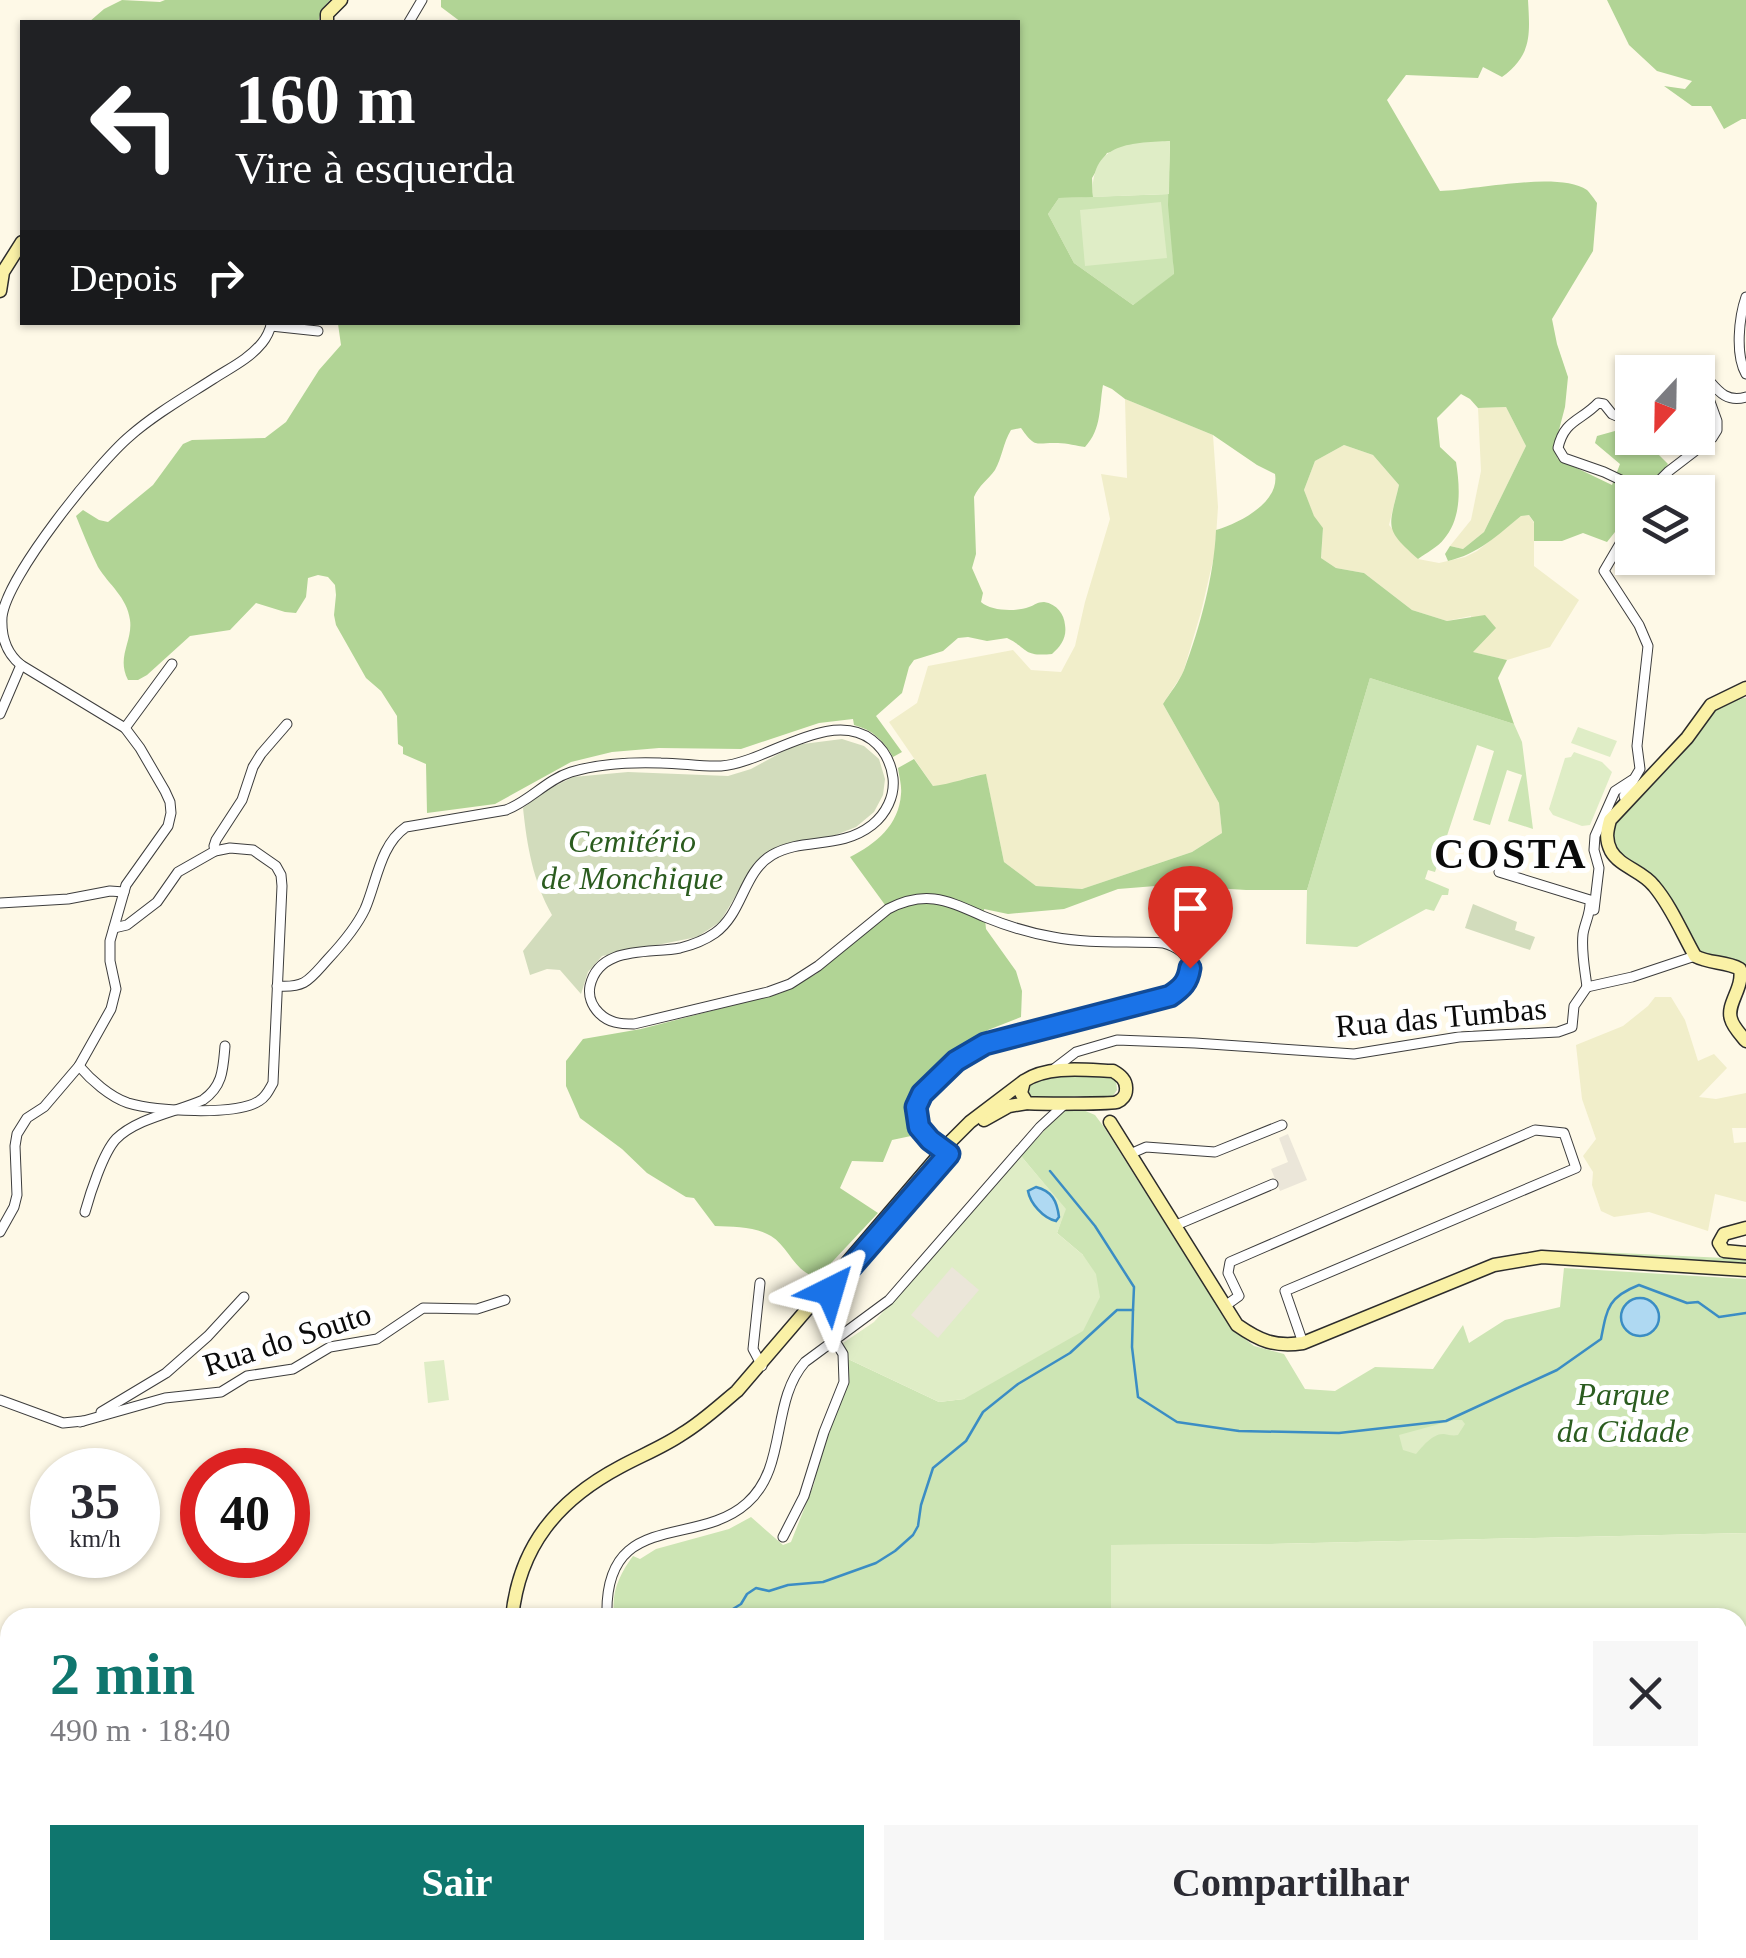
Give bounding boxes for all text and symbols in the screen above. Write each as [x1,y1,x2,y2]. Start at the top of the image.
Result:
icon: left [70,60,200,190]
text: 160 m [235,61,416,138]
text: Vire à esquerda [235,143,515,193]
icon: right [198,250,253,305]
text: Depois [70,257,178,299]
north arrow [1615,355,1715,455]
map controls [1615,355,1715,575]
button: layers [1615,475,1715,575]
park label: Cemitério de Monchique [541,823,723,896]
district label: COSTA [1434,831,1588,877]
pin [1148,866,1233,969]
icon: arrive [1163,881,1218,936]
street label: Rua das Tumbas [1334,990,1548,1044]
position arrow [778,1239,882,1343]
street label: Rua do Souto [199,1295,375,1383]
park label: Parque da Cidade [1557,1376,1689,1449]
speed limit sign: 40 [180,1448,310,1578]
text: 35 [70,1473,120,1529]
text: km/h [69,1525,121,1552]
text: 2 min [50,1641,195,1707]
button: close [1593,1641,1698,1746]
text: 490 m · 18:40 [50,1712,230,1748]
button: Sair [50,1825,864,1940]
button: Compartilhar [884,1825,1698,1940]

